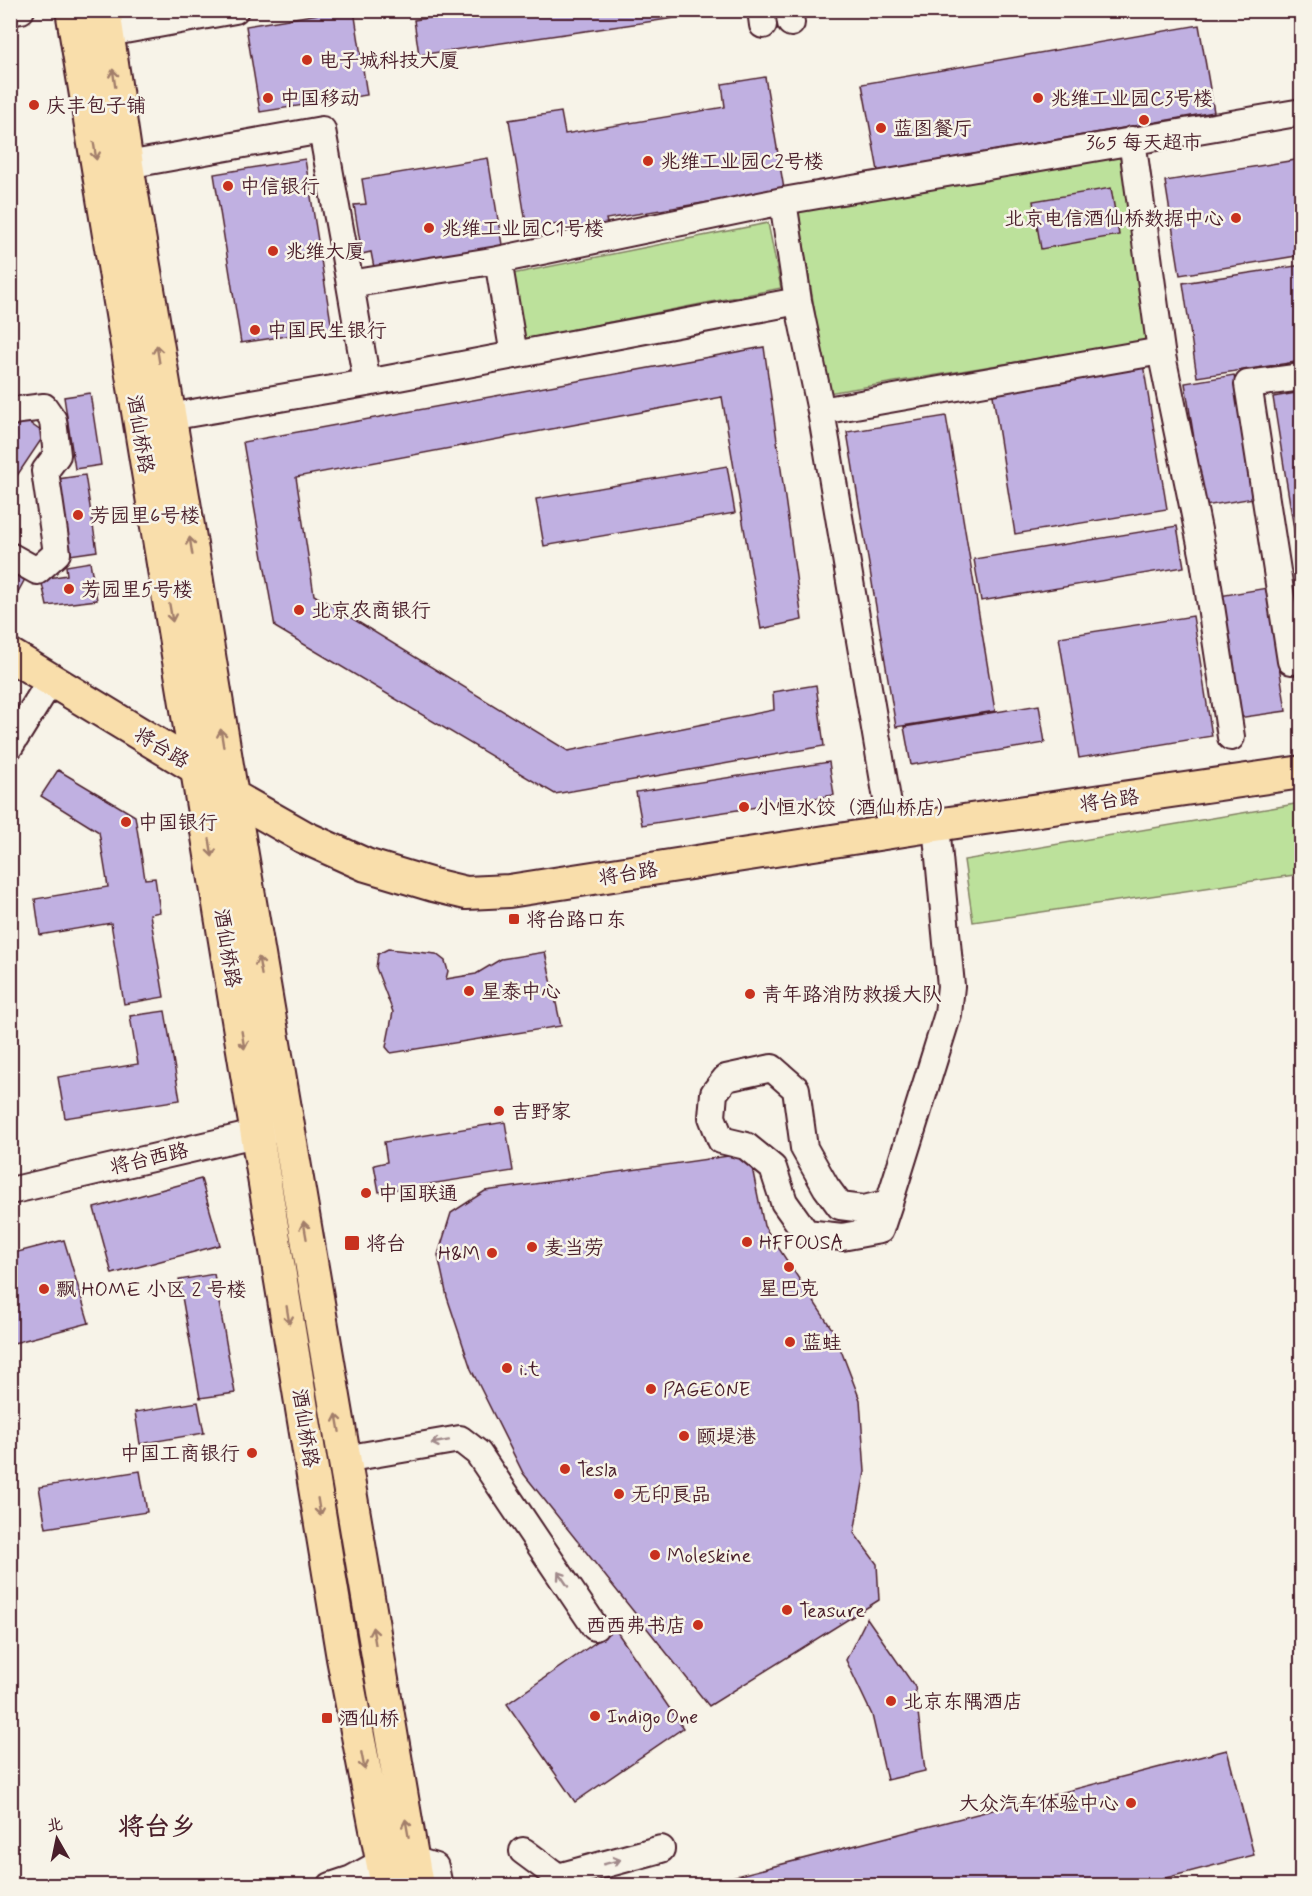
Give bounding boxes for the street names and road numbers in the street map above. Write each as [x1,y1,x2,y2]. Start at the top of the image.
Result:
street label: 酒仙桥路 [120,393,159,477]
street label: 将台路 [129,721,195,776]
street label: 将台路 [1078,784,1142,819]
street label: 将台路 [596,856,661,893]
street label: 酒仙桥路 [207,907,246,991]
street label: 将台西路 [107,1137,192,1182]
street label: 酒仙桥路 [285,1387,324,1471]

